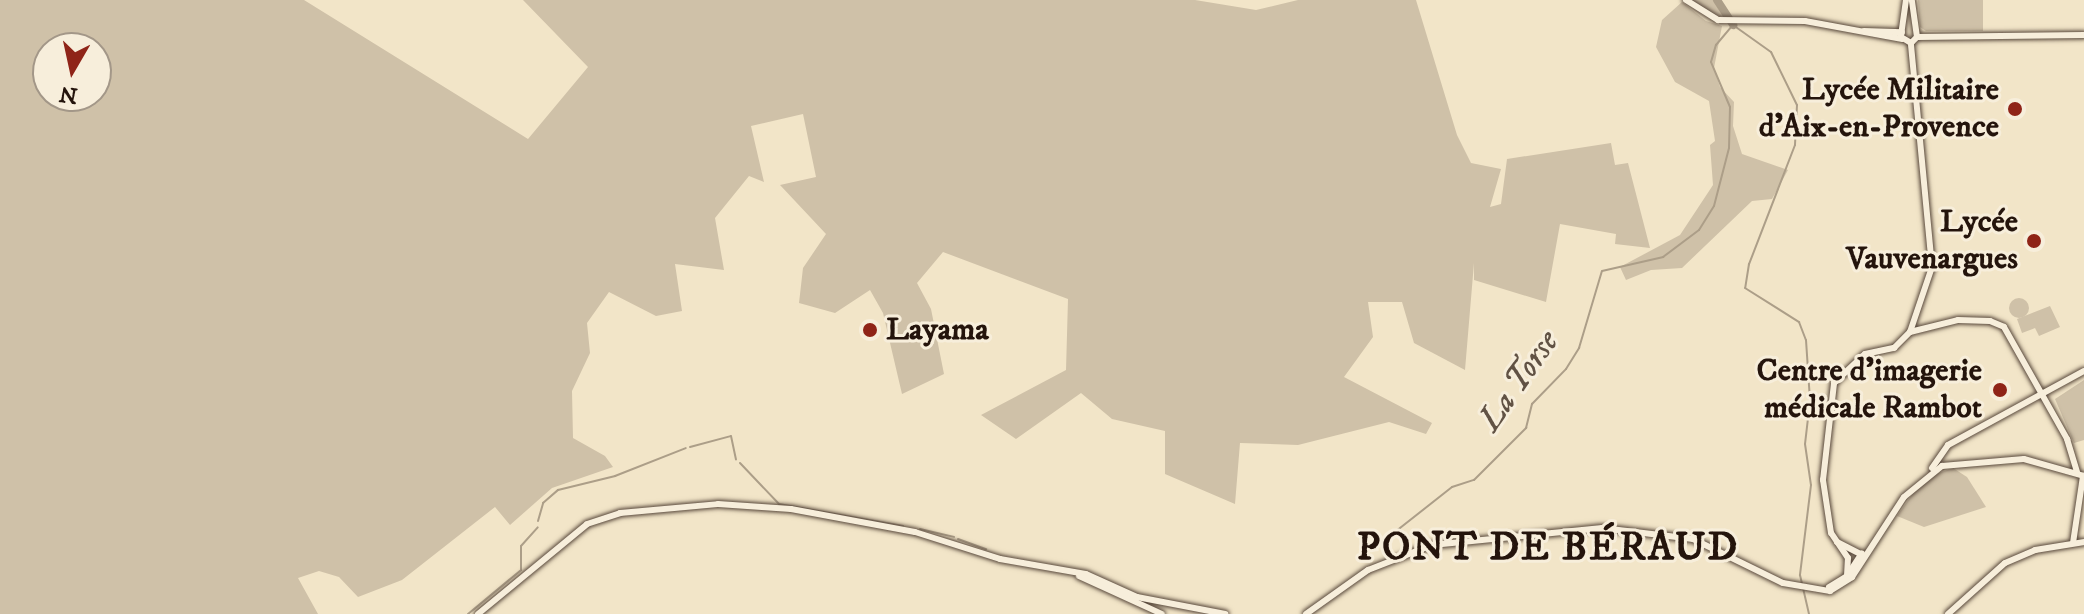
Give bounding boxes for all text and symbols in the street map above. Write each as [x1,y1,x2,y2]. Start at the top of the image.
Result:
north arrow [32,32,112,112]
place label: Lycée Militaire d'Aix-en-Provence [1759,72,1999,147]
text: N [57,79,80,109]
marker: Lycée Militaire d'Aix-en-Provence [2006,100,2024,118]
place label: Lycée Vauvenargues [1846,204,2018,279]
marker: Lycée Vauvenargues [2025,232,2043,250]
place label: Layama [886,311,989,349]
marker: Layama [861,321,879,339]
water label: La Torse [1470,323,1568,439]
place label: Centre d'imagerie médicale Rambot [1756,353,1982,428]
marker: Centre d'imagerie médicale Rambot [1989,379,2011,401]
district label: PONT DE BÉRAUD [1357,524,1739,572]

